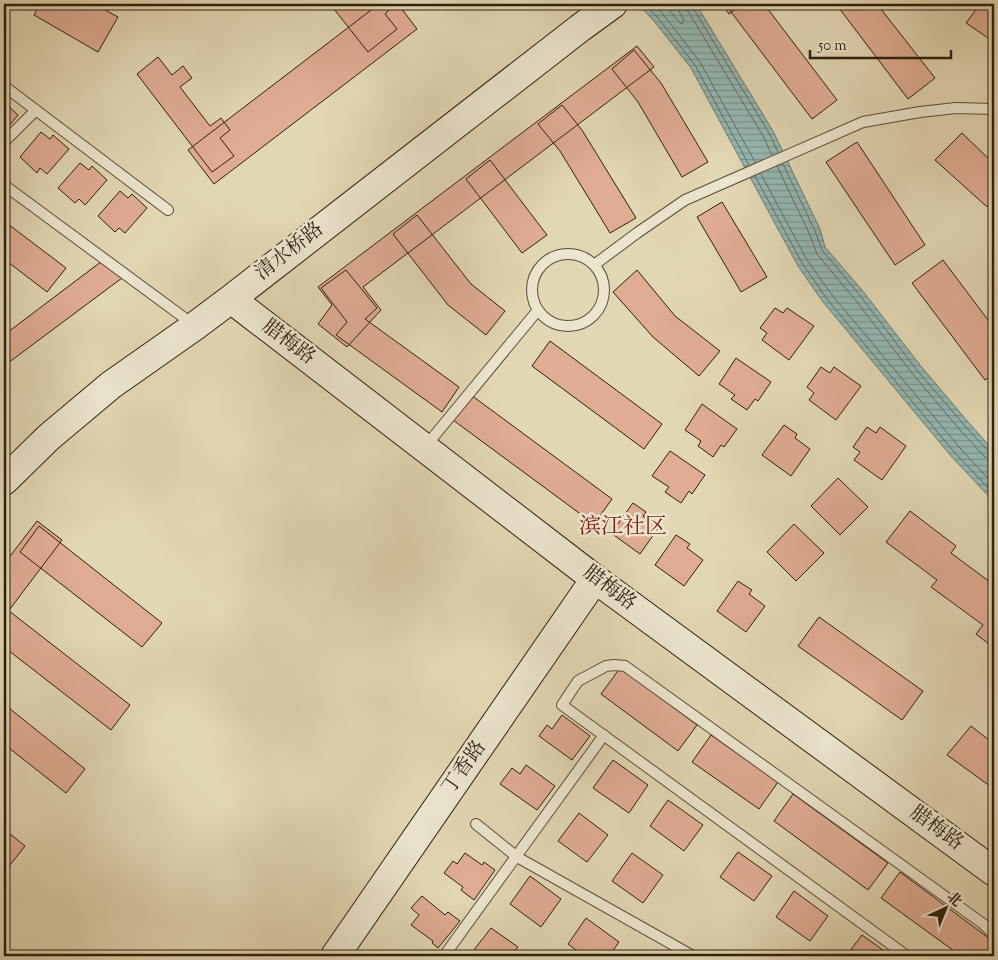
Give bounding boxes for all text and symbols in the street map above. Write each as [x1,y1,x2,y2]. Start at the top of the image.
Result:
scale bar [810,28,952,60]
text: 50 m [817,36,847,57]
street label: 清水桥路 [250,216,330,288]
street label: 腊梅路 [255,313,321,373]
district label: 滨江社区 [579,512,667,544]
street label: 腊梅路 [576,559,642,619]
street label: 丁香路 [436,735,494,801]
street label: 腊梅路 [903,800,969,858]
north arrow [920,882,970,932]
text: 北 [942,888,966,912]

